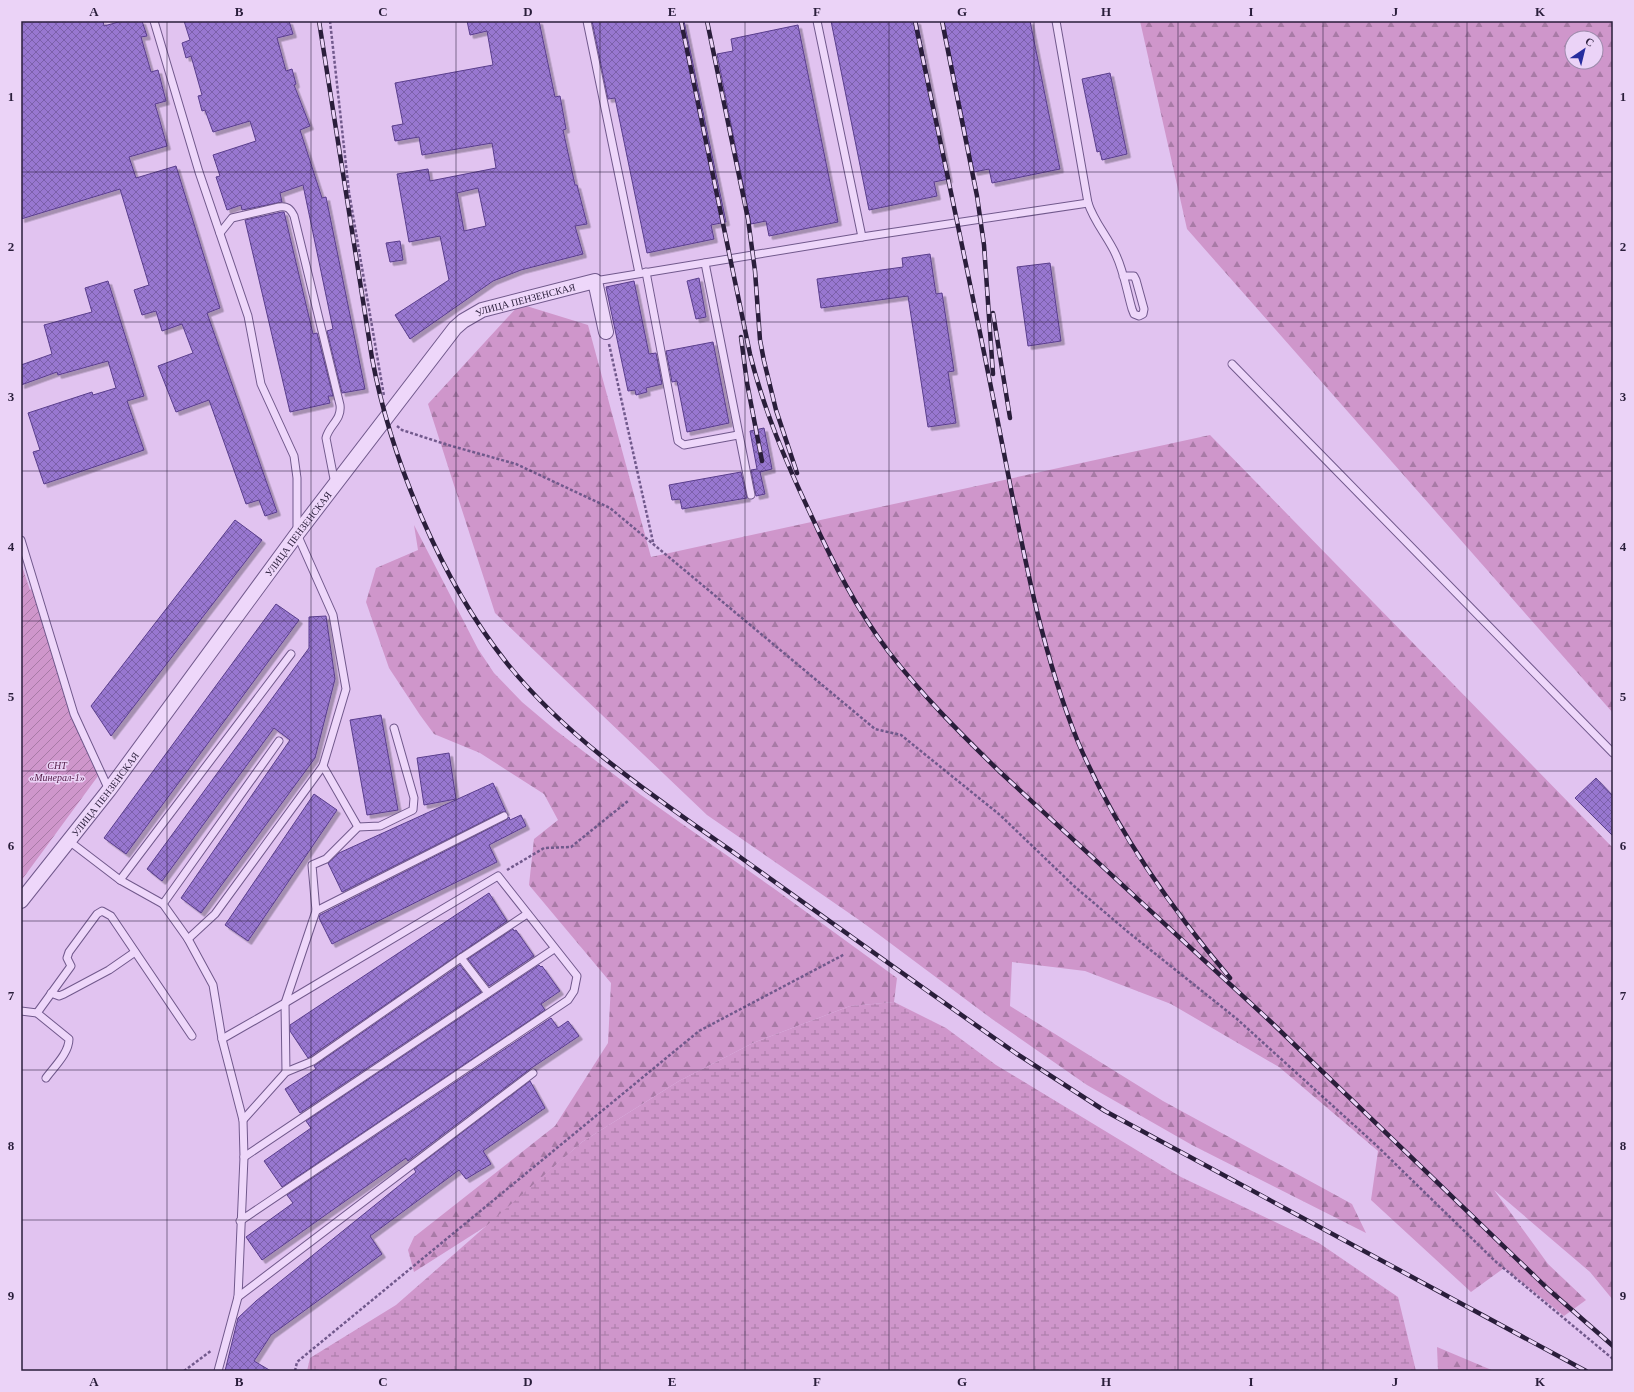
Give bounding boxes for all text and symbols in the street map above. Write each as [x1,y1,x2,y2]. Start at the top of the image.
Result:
text: A [89,4,99,19]
text: B [235,4,244,19]
text: C [378,4,388,19]
text: D [523,4,533,19]
text: E [668,4,676,19]
text: F [813,4,821,19]
text: G [957,4,967,19]
text: H [1101,4,1111,19]
text: I [1248,4,1254,19]
text: J [1392,4,1399,19]
text: K [1535,4,1546,19]
north arrow [1564,30,1604,70]
text: С [1583,35,1596,49]
text: 1 [8,89,14,104]
text: 1 [1620,89,1626,104]
text: 2 [8,239,14,254]
text: 2 [1620,239,1626,254]
street label: УЛИЦА ПЕНЗЕНСКАЯ [473,281,577,319]
text: 3 [8,389,15,404]
text: 3 [1620,389,1627,404]
street label: УЛИЦА ПЕНЗЕНСКАЯ [263,489,334,579]
text: 4 [8,539,15,554]
text: 4 [1620,539,1627,554]
text: 5 [8,689,15,704]
text: 5 [1620,689,1627,704]
street label: УЛИЦА ПЕНЗЕНСКАЯ [70,750,141,839]
park label: СНТ «Минерал-1» [29,760,85,783]
text: 6 [8,838,15,853]
text: 6 [1620,838,1627,853]
text: 7 [8,988,15,1003]
text: 7 [1620,988,1627,1003]
text: 8 [8,1138,15,1153]
text: 8 [1620,1138,1627,1153]
text: 9 [8,1288,15,1303]
text: 9 [1620,1288,1627,1303]
text: A [89,1374,99,1389]
text: B [235,1374,244,1389]
text: C [378,1374,388,1389]
text: D [523,1374,533,1389]
text: E [668,1374,676,1389]
text: F [813,1374,821,1389]
text: G [957,1374,967,1389]
text: H [1101,1374,1111,1389]
text: I [1248,1374,1254,1389]
text: J [1392,1374,1399,1389]
text: K [1535,1374,1546,1389]

